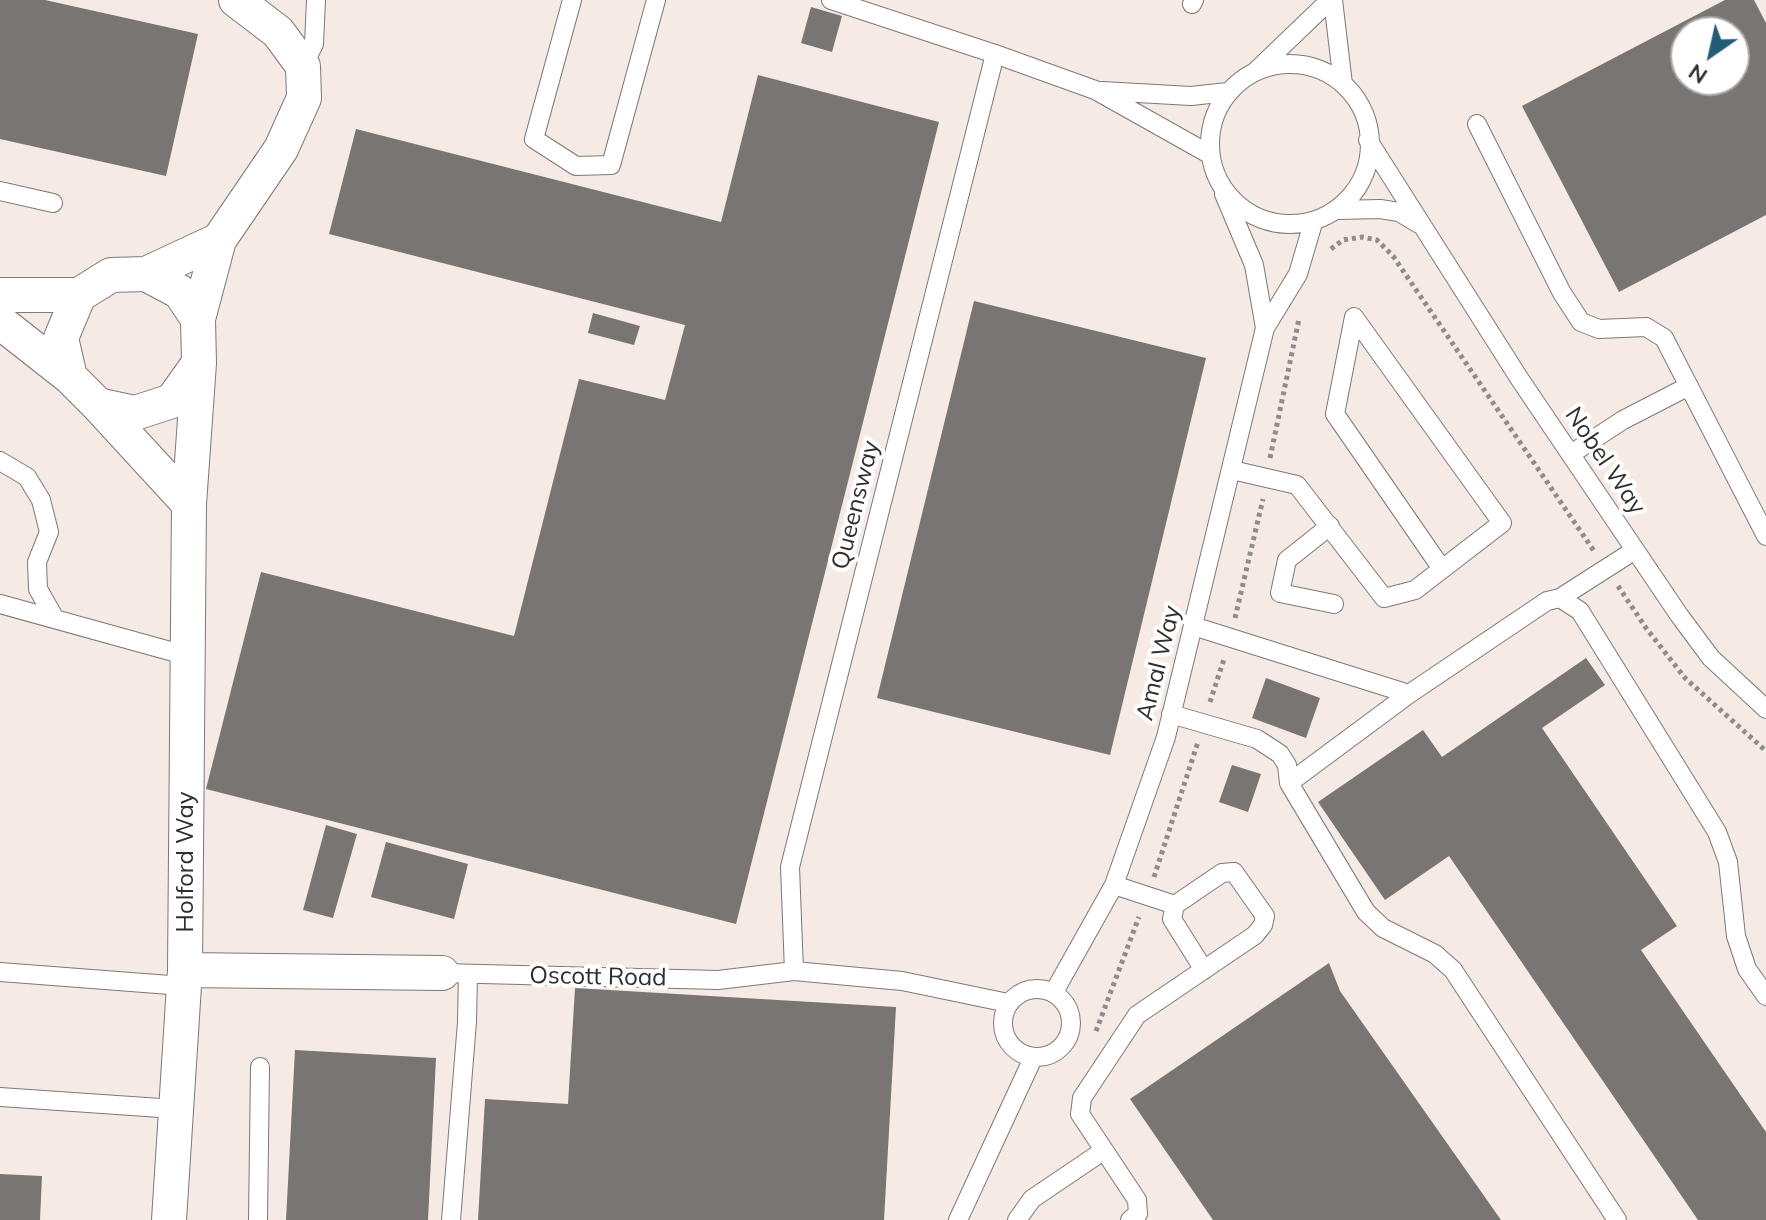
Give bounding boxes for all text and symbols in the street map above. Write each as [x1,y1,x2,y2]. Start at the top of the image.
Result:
north arrow [1670,16,1750,96]
text: N [1683,58,1712,90]
street label: Nobel Way [1559,402,1651,520]
street label: Queensway [826,438,886,572]
street label: Amal Way [1131,603,1187,723]
street label: Holford Way [172,792,200,932]
street label: Oscott Road [529,961,667,993]

